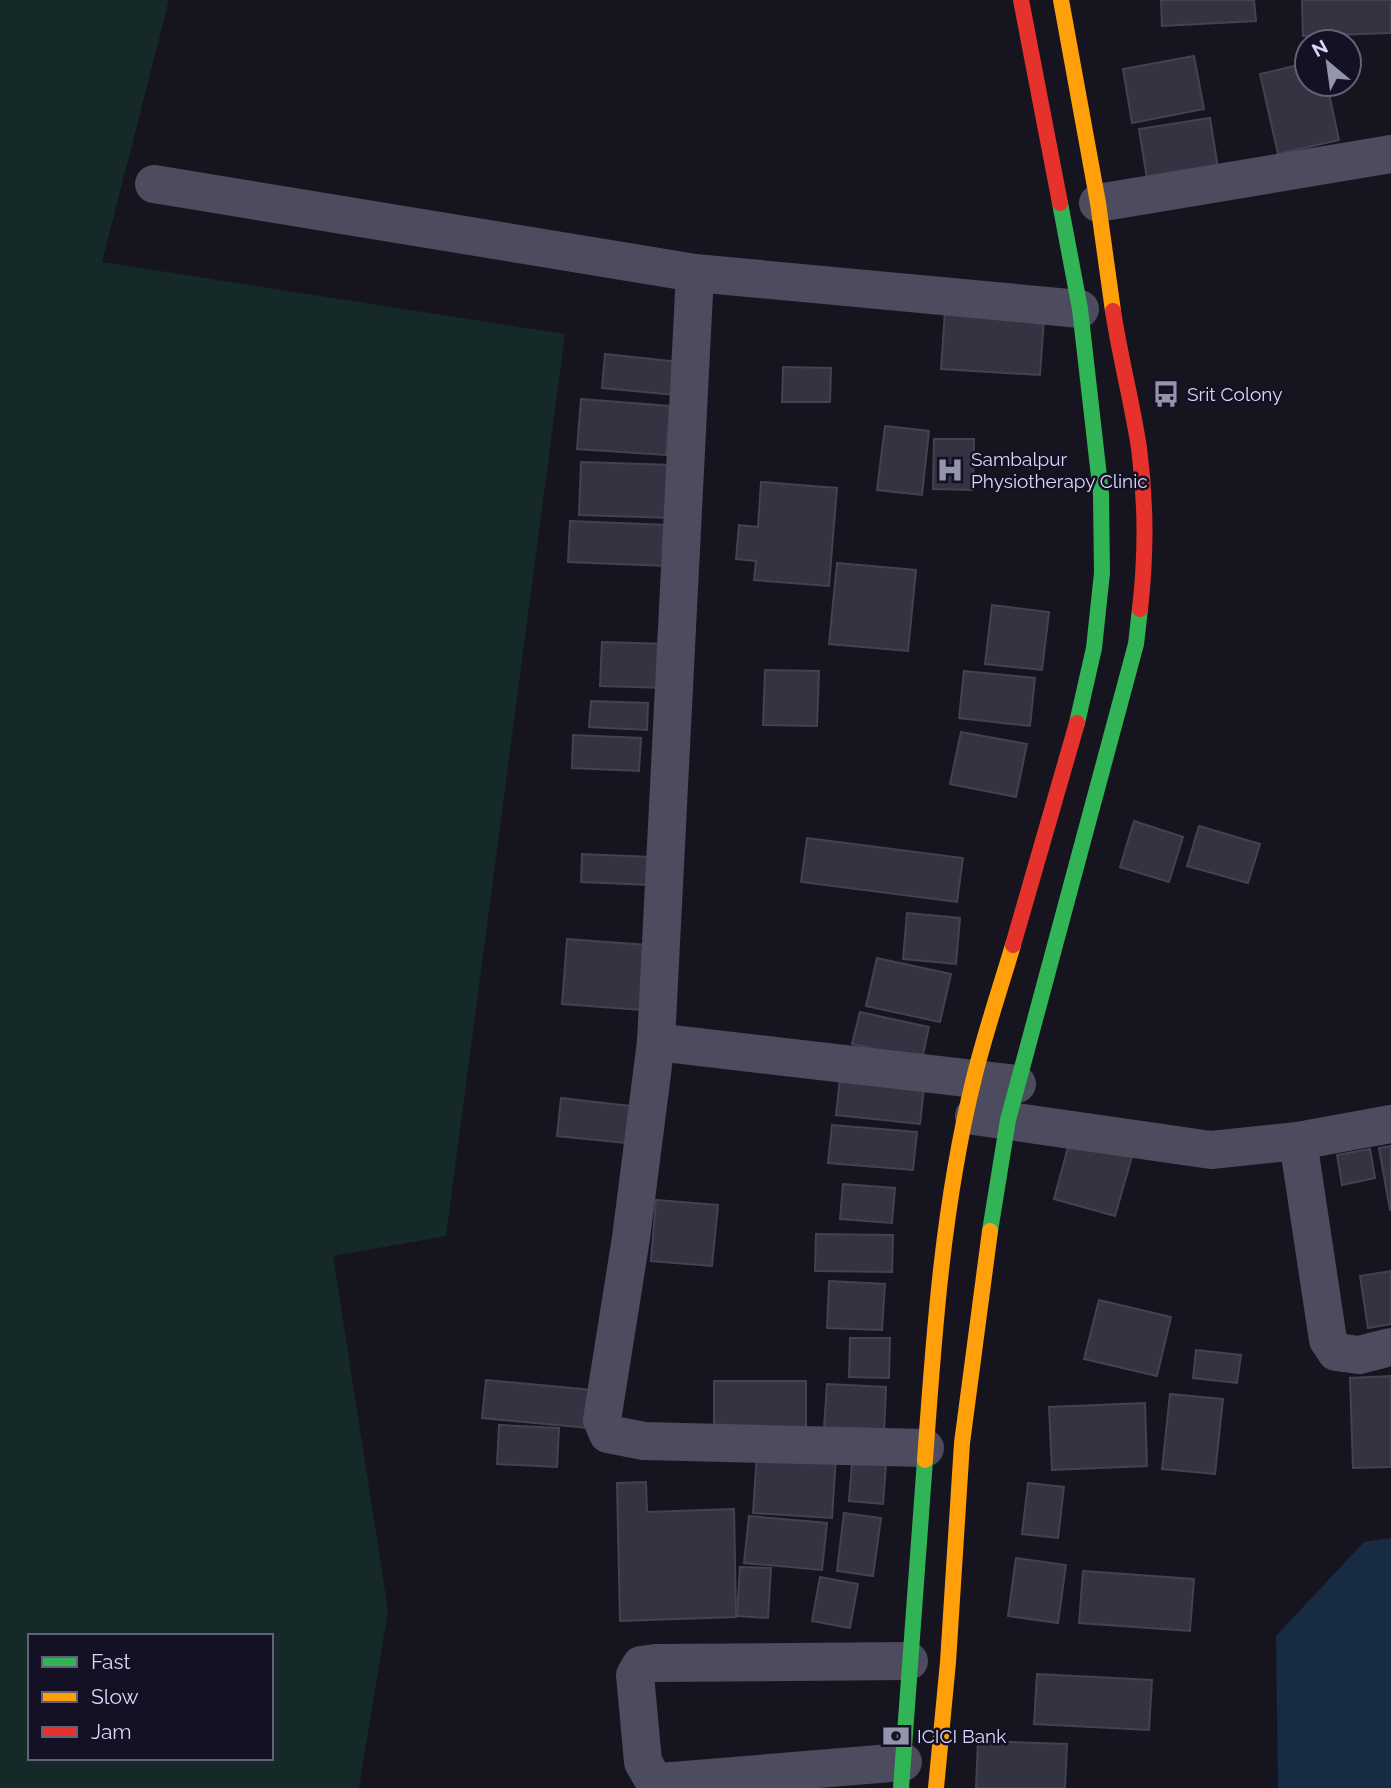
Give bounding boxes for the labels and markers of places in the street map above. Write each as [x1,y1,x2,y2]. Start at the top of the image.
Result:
bus stop icon: Srit Colony [1151,379,1181,409]
place label: Srit Colony [1187,383,1283,405]
place label: Sambalpur Physiotherapy Clinic [971,448,1148,492]
hospital icon: Sambalpur Physiotherapy Clinic [935,455,965,485]
bank icon: ICICI Bank [881,1721,911,1751]
place label: ICICI Bank [917,1725,1006,1747]

